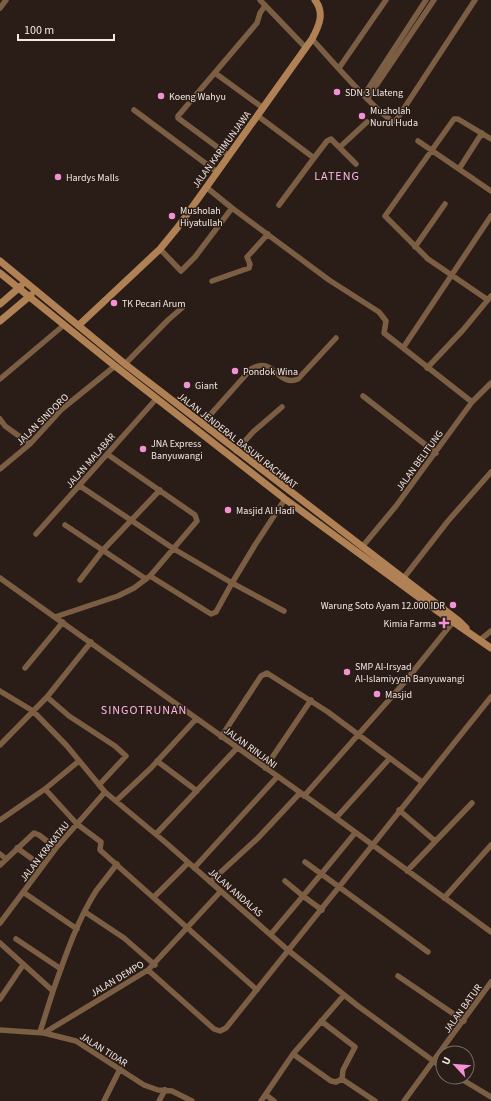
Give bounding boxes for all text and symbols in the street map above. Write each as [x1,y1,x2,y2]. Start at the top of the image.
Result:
scale bar [18,16,114,42]
text: 100 m [24,22,54,39]
place label: SDN 3 Llateng [345,86,403,100]
marker: SDN 3 Llateng [332,87,342,97]
place label: Koeng Wahyu [169,90,226,104]
marker: Koeng Wahyu [156,91,166,101]
place label: Musholah Nurul Huda [370,104,418,130]
street label: JALAN KARIMUNJAWA [189,108,255,191]
marker: Musholah Nurul Huda [357,111,367,121]
district label: LATENG [314,168,360,185]
place label: Hardys Malls [66,171,119,185]
marker: Hardys Malls [53,172,63,182]
place label: Musholah Hiyatullah [180,204,223,230]
marker: Musholah Hiyatullah [167,211,177,221]
place label: TK Pecari Arum [122,297,186,311]
marker: TK Pecari Arum [109,298,119,308]
place label: Pondok Wina [243,365,298,379]
marker: Pondok Wina [230,366,240,376]
place label: Giant [195,379,218,393]
marker: Giant [182,380,192,390]
street label: JALAN JENDERAL BASUKI RACHMAT [174,389,301,493]
street label: JALAN SINDORO [14,390,72,449]
street label: JALAN BELITUNG [393,427,447,494]
street label: JALAN MALABAR [63,430,119,491]
place label: JNA Express Banyuwangi [151,437,203,463]
marker: JNA Express Banyuwangi [138,444,148,454]
place label: Masjid Al Hadi [236,504,295,518]
marker: Masjid Al Hadi [223,505,233,515]
place label: Warung Soto Ayam 12.000 IDR [321,599,445,613]
marker: Warung Soto Ayam 12.000 IDR [448,600,458,610]
place label: Kimia Farma [384,617,436,631]
marker: Kimia Farma [439,618,449,628]
place label: SMP Al-Irsyad Al-Islamiyyah Banyuwangi [355,660,464,686]
marker: SMP Al-Irsyad Al-Islamiyyah Banyuwangi [342,667,352,677]
place label: Masjid [385,688,412,702]
marker: Masjid [372,689,382,699]
district label: SINGOTRUNAN [101,702,187,719]
street label: JALAN RINJANI [221,724,280,772]
street label: JALAN KRAKATAU [17,818,73,885]
street label: JALAN ANDALAS [205,865,266,920]
street label: JALAN DEMPO [88,957,147,1000]
street label: JALAN BATUR [440,981,485,1036]
street label: JALAN TIDAR [77,1030,130,1070]
north arrow [435,1045,475,1085]
text: U [438,1054,455,1067]

